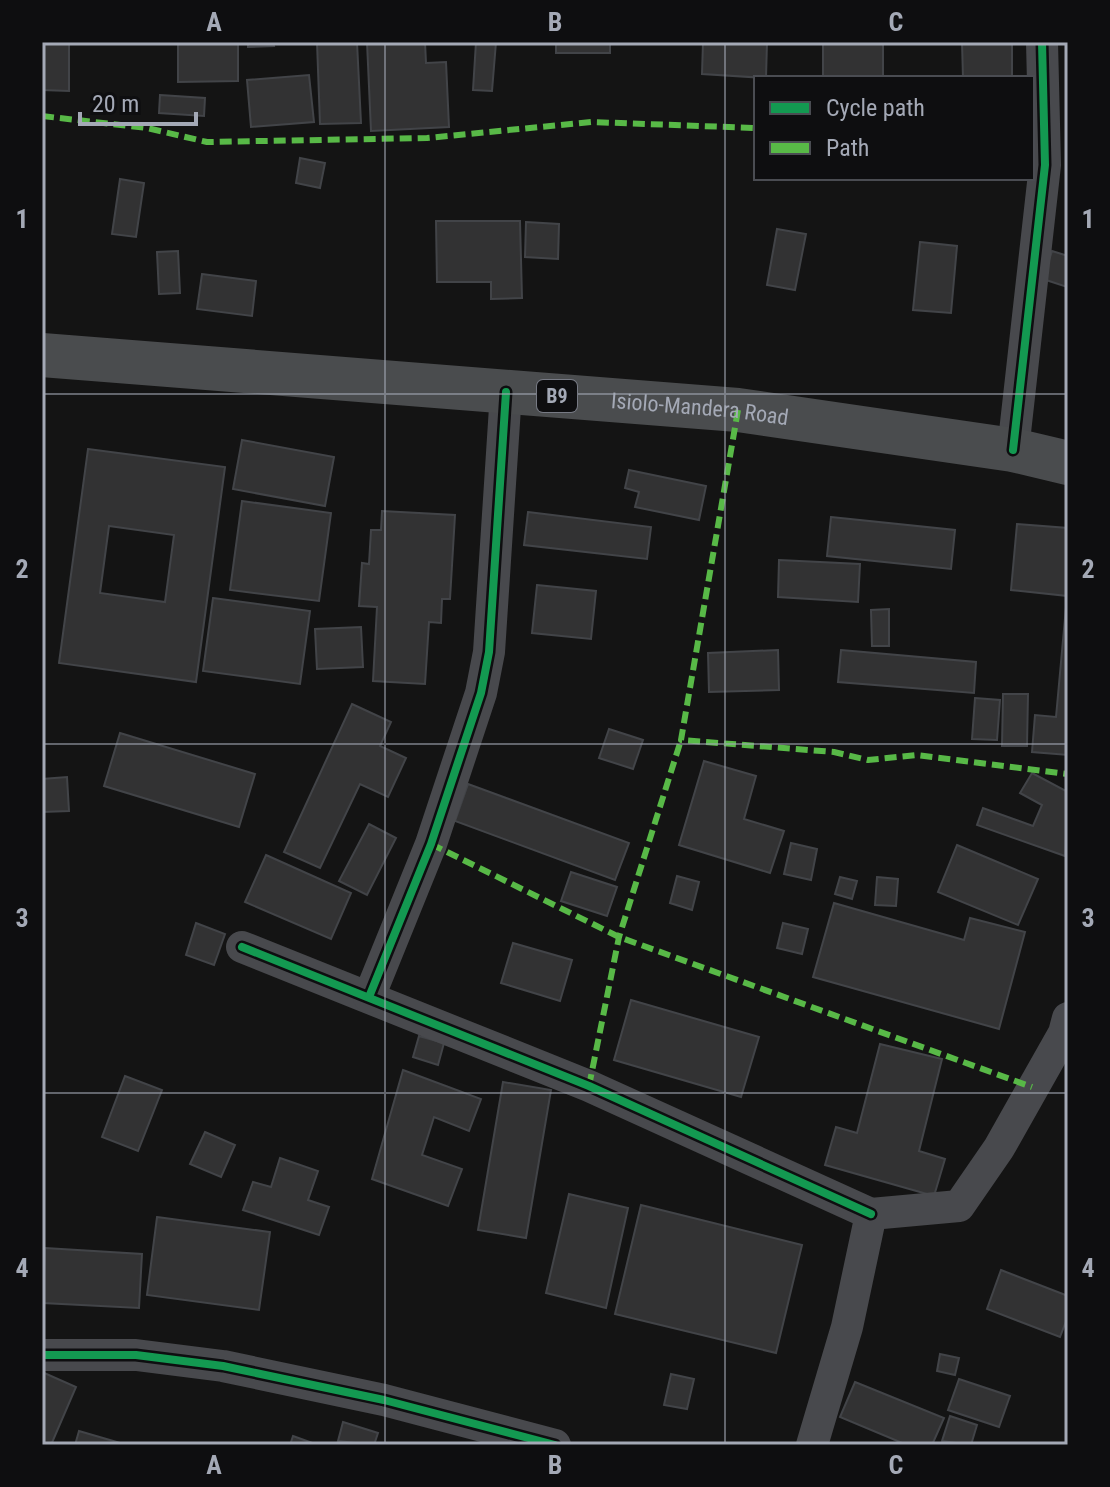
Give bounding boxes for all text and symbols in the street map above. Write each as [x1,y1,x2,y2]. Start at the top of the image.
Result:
text: A [206,7,222,37]
text: B [548,7,562,37]
text: C [889,7,904,37]
scale bar [80,76,196,126]
legend [754,76,1034,180]
text: 20 m [92,90,139,118]
text: Cycle path [826,94,925,122]
text: Path [826,134,869,162]
text: 1 [15,204,29,234]
text: 1 [1081,204,1095,234]
road number: B9 [537,380,577,412]
street label: Isiolo-Mandera Road [610,388,790,430]
text: 2 [15,554,29,584]
text: 2 [1081,554,1095,584]
text: 3 [15,903,29,933]
text: 3 [1081,903,1095,933]
text: 4 [15,1253,29,1283]
text: 4 [1081,1253,1095,1283]
text: A [206,1450,222,1480]
text: B [548,1450,562,1480]
text: C [889,1450,904,1480]

